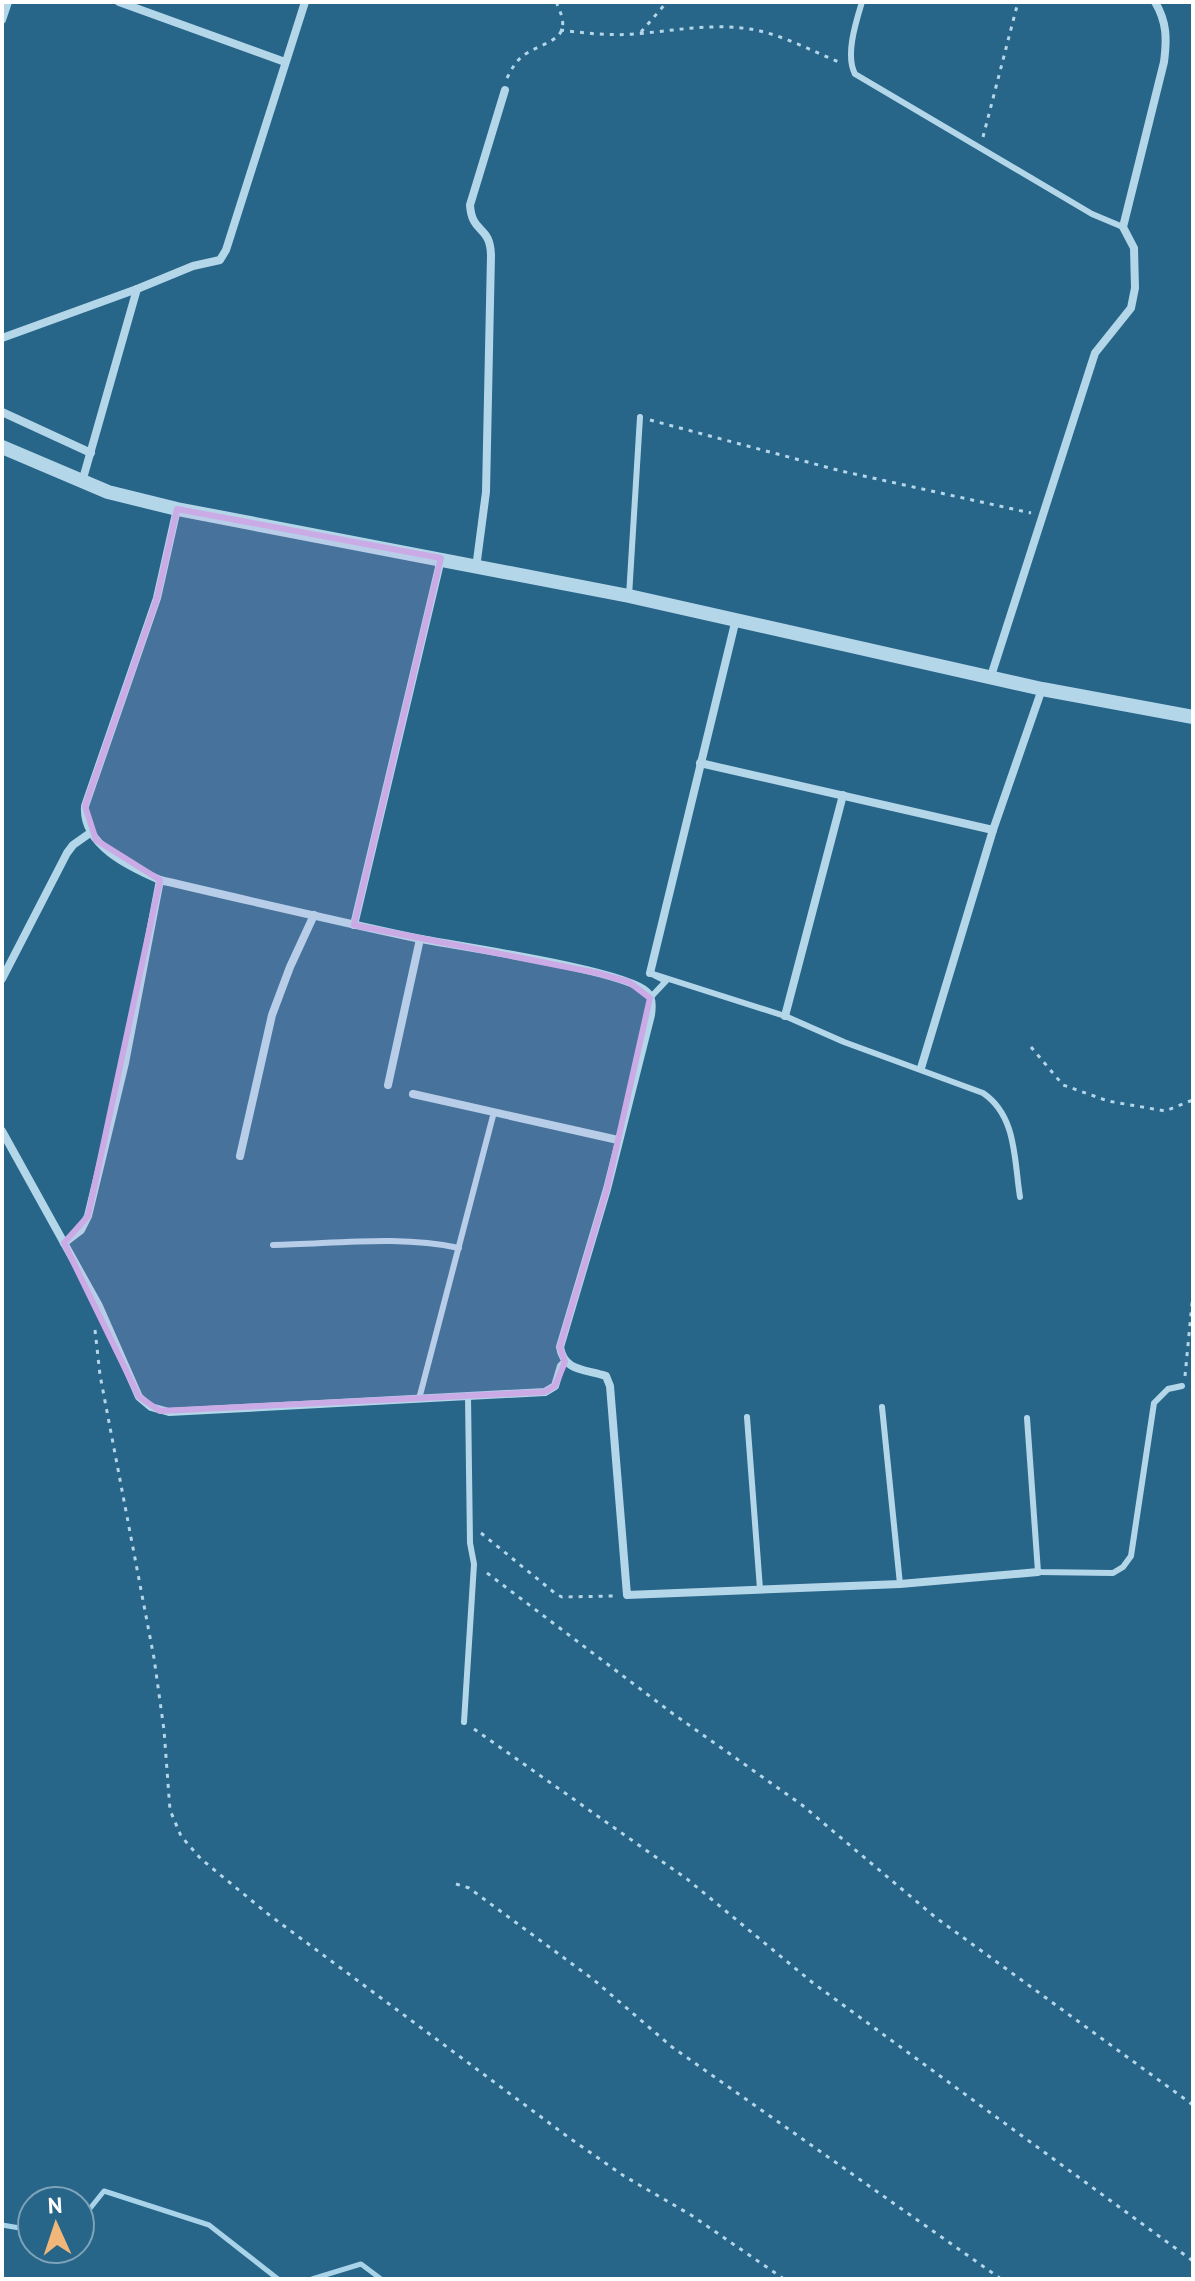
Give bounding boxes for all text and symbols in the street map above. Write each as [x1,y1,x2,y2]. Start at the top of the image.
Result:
north arrow [16,2185,96,2265]
text: N [47,2191,63,2219]

